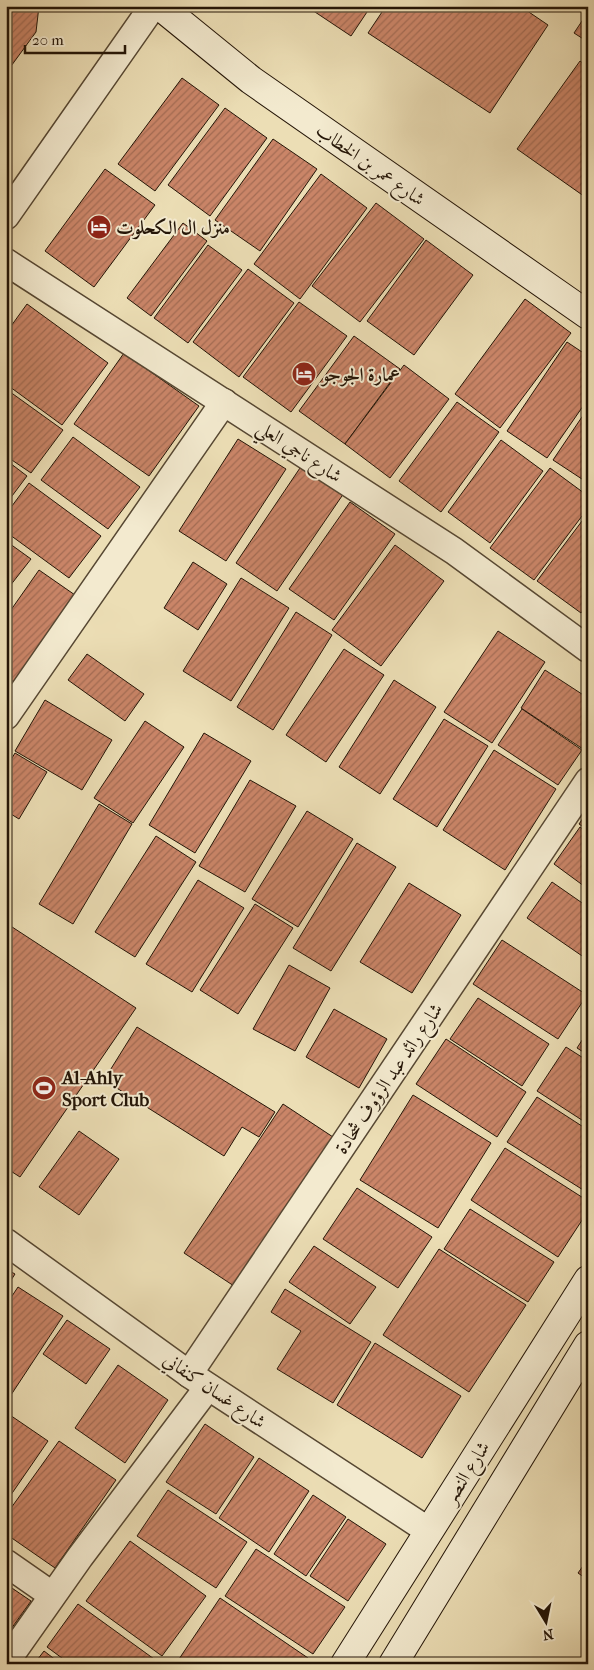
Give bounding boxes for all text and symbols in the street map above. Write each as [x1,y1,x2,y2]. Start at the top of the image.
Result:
scale bar [25,22,125,54]
text: 20 m [32,31,64,49]
street label: شارع عمر بن الخطاب [309,119,429,214]
hotel icon: منزل ال الكحلوت [86,214,112,240]
place label: منزل ال الكحلوت [116,217,230,240]
hotel icon: عمارة الجوجو [291,361,317,387]
place label: عمارة الجوجو [320,364,400,387]
street label: شارع ناجي العلي [249,416,346,493]
street label: شارع رائد عبد الرؤوف شحادة [330,999,451,1160]
place label: Al-Ahly Sport Club [61,1067,149,1111]
sports icon: Al-Ahly Sport Club [31,1075,57,1101]
street label: شارع غسان كنفاني [157,1348,270,1436]
street label: شارع النصر [438,1437,498,1512]
north arrow [522,1598,572,1648]
text: N [541,1625,555,1644]

